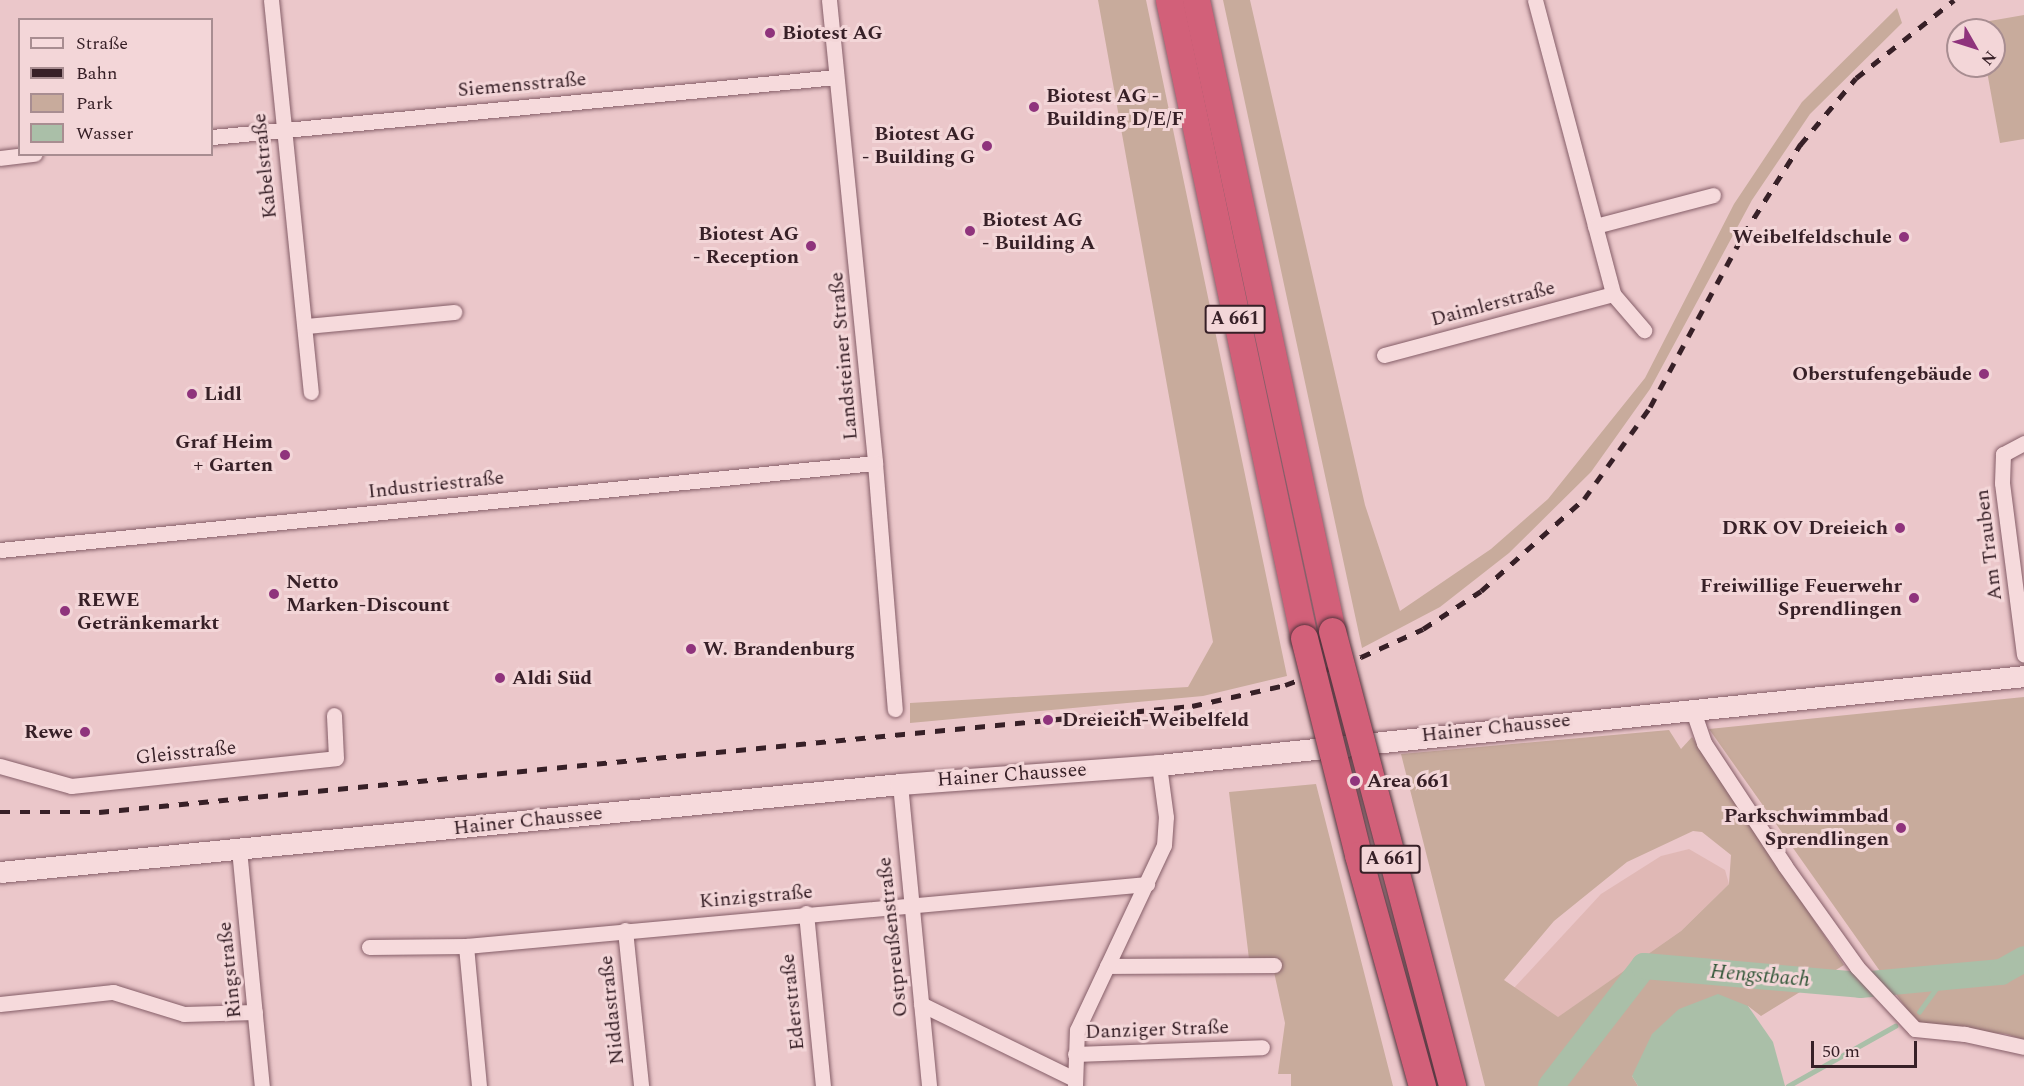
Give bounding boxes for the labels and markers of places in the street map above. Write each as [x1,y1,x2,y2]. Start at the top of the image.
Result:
place label: Biotest AG [782,21,883,45]
marker: Biotest AG [763,26,777,40]
place label: Biotest AG - Building D/E/F [1046,84,1184,131]
marker: Biotest AG - Building D/E/F [1027,100,1041,114]
place label: Biotest AG - Building G [862,122,975,169]
marker: Biotest AG - Building G [980,139,994,153]
place label: Biotest AG - Building A [982,208,1095,255]
place label: Biotest AG - Reception [693,222,799,269]
marker: Biotest AG - Building A [963,224,977,238]
place label: Weibelfeldschule [1733,225,1892,249]
marker: Weibelfeldschule [1897,230,1911,244]
marker: Biotest AG - Reception [804,239,818,253]
place label: Oberstufengebäude [1792,362,1972,386]
marker: Oberstufengebäude [1977,367,1991,381]
place label: Lidl [204,382,242,406]
marker: Lidl [185,387,199,401]
place label: Graf Heim + Garten [175,431,273,478]
marker: Graf Heim + Garten [278,448,292,462]
place label: DRK OV Dreieich [1722,516,1888,540]
marker: DRK OV Dreieich [1893,521,1907,535]
place label: Netto Marken-Discount [286,570,450,617]
place label: Freiwillige Feuerwehr Sprendlingen [1700,574,1902,621]
marker: Netto Marken-Discount [267,587,281,601]
place label: REWE Getränkemarkt [77,588,219,635]
marker: Freiwillige Feuerwehr Sprendlingen [1907,591,1921,605]
marker: REWE Getränkemarkt [58,604,72,618]
place label: W. Brandenburg [703,637,855,661]
marker: W. Brandenburg [684,642,698,656]
place label: Aldi Süd [512,666,592,690]
marker: Aldi Süd [493,671,507,685]
place label: Dreieich-Weibelfeld [1062,708,1249,732]
marker: Dreieich-Weibelfeld [1039,711,1057,729]
place label: Rewe [24,720,73,744]
marker: Rewe [78,725,92,739]
place label: Area 661 [1367,769,1450,793]
marker: Area 661 [1348,774,1362,788]
place label: Parkschwimmbad Sprendlingen [1724,804,1889,851]
marker: Parkschwimmbad Sprendlingen [1894,821,1908,835]

